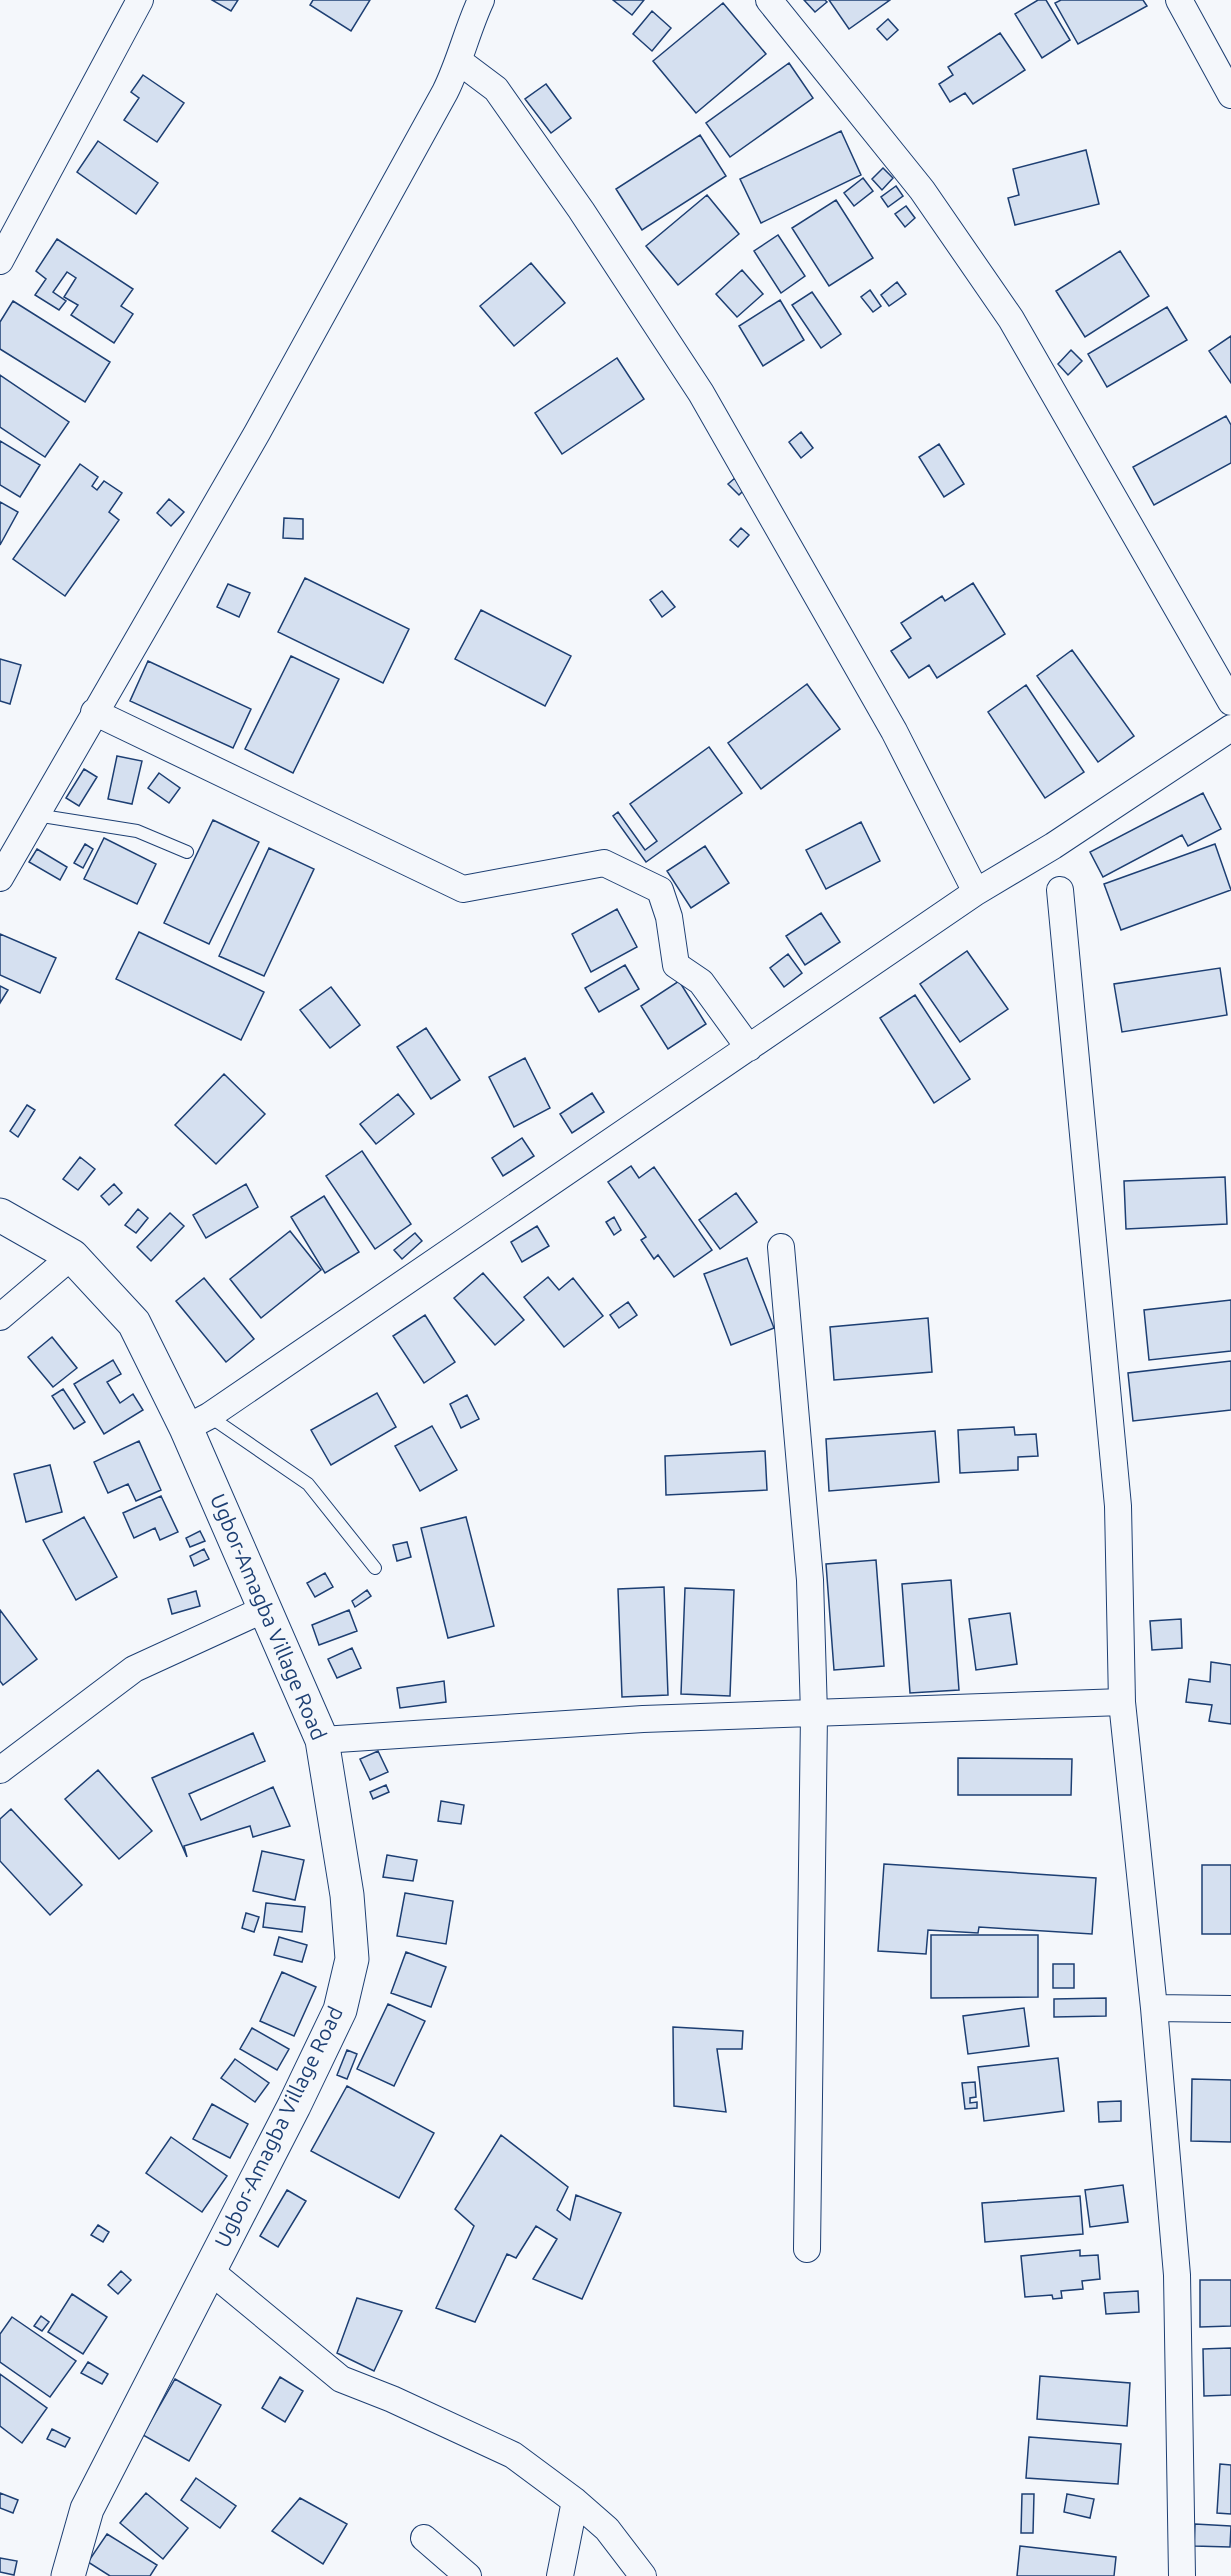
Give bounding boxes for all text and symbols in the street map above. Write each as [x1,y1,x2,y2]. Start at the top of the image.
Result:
street label: Ugbor-Amagba Village Road [206,1490,332,1743]
street label: Ugbor-Amagba Village Road [209,2002,347,2251]

